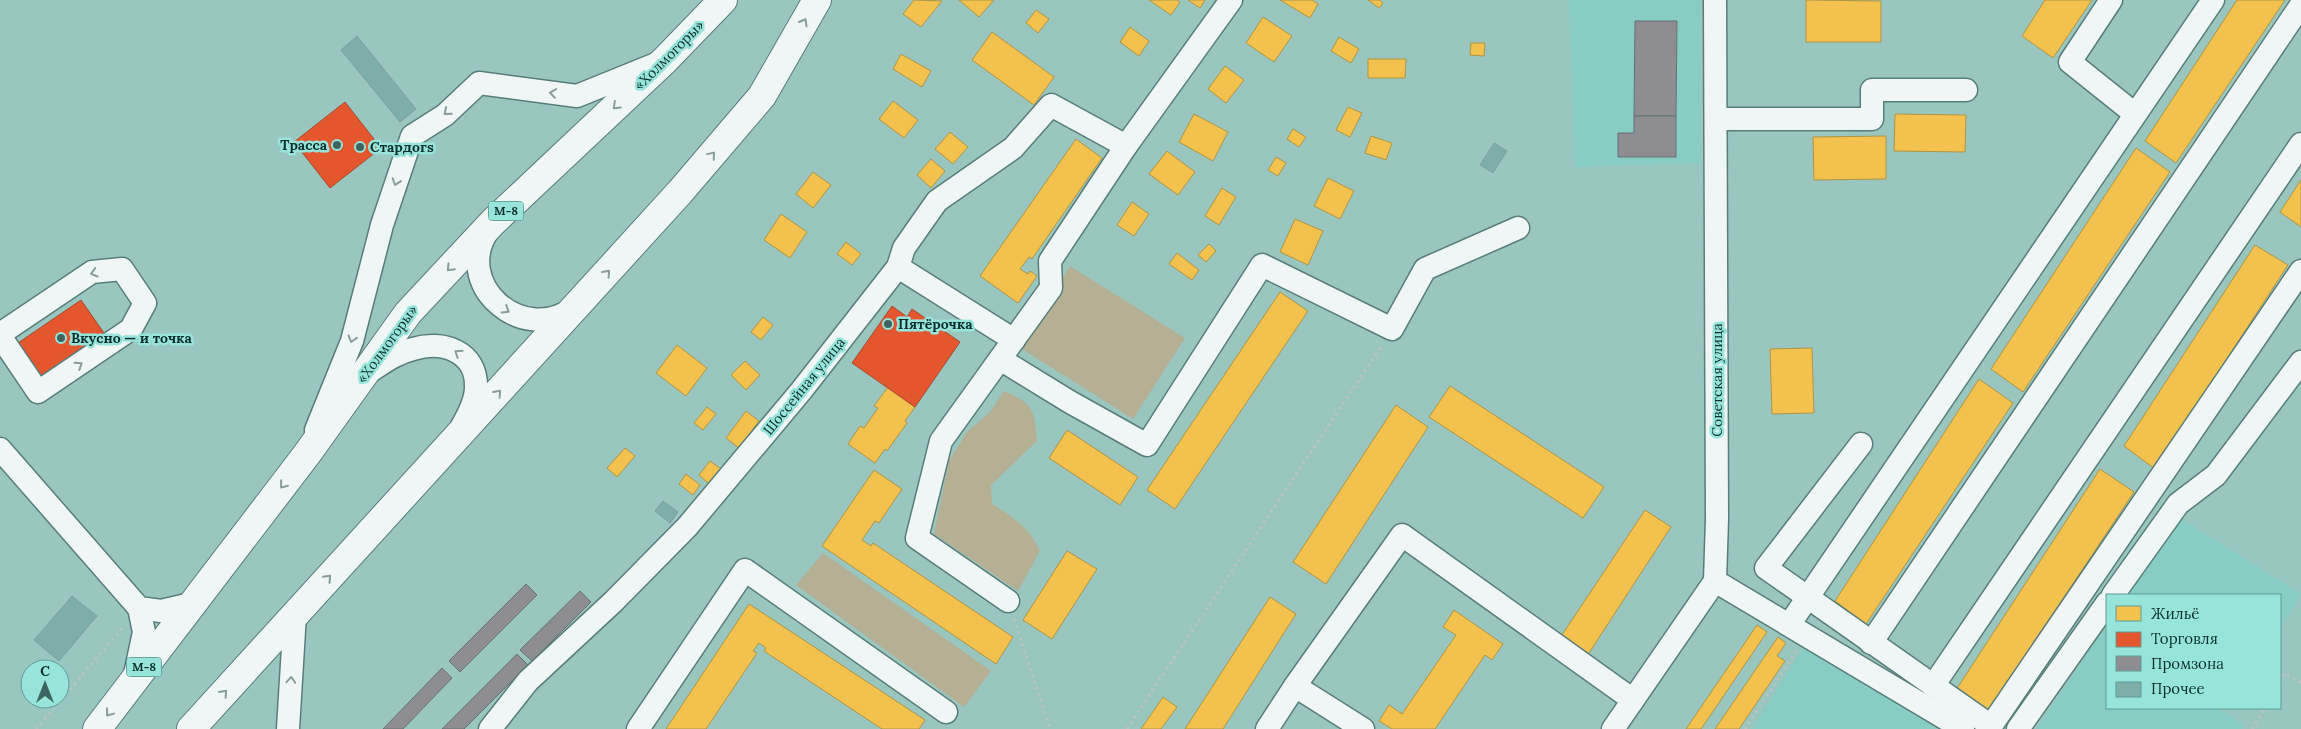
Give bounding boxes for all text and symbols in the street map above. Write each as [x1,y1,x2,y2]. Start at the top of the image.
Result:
street label: «Холмогоры» [630,16,708,94]
one-way arrow [798,19,808,28]
one-way arrow [548,88,557,98]
one-way arrow [613,100,622,109]
one-way arrow [444,106,453,115]
place label: Трасса [280,136,328,154]
place label: Стардогs [370,138,434,156]
marker: Трасса [331,139,343,151]
marker: Стардогs [354,141,366,153]
one-way arrow [706,152,715,161]
one-way arrow [392,178,402,186]
road number: М-8 [488,202,524,220]
one-way arrow [447,263,456,272]
one-way arrow [90,267,99,278]
one-way arrow [601,269,610,278]
street label: «Холмогоры» [353,301,421,387]
one-way arrow [501,303,510,313]
place label: Пятёрочка [898,315,973,333]
marker: Пятёрочка [882,318,894,330]
street label: Советская улица [1708,323,1726,437]
place label: Вкусно — и точка [71,329,193,347]
marker: Вкусно — и точка [55,332,67,344]
street label: Шоссейная улица [759,333,849,439]
one-way arrow [348,334,358,342]
one-way arrow [454,350,464,359]
one-way arrow [73,362,83,371]
one-way arrow [492,390,501,399]
one-way arrow [280,479,288,488]
one-way arrow [323,575,332,584]
legend [2106,594,2281,709]
text: Жильё [2151,604,2199,623]
text: Торговля [2151,629,2218,648]
text: Промзона [2151,654,2224,673]
road number: М-8 [126,658,162,676]
north arrow [20,659,70,709]
text: С [40,662,50,680]
one-way arrow [286,676,297,684]
text: Прочее [2151,679,2205,698]
one-way arrow [218,690,227,699]
one-way arrow [106,707,114,716]

